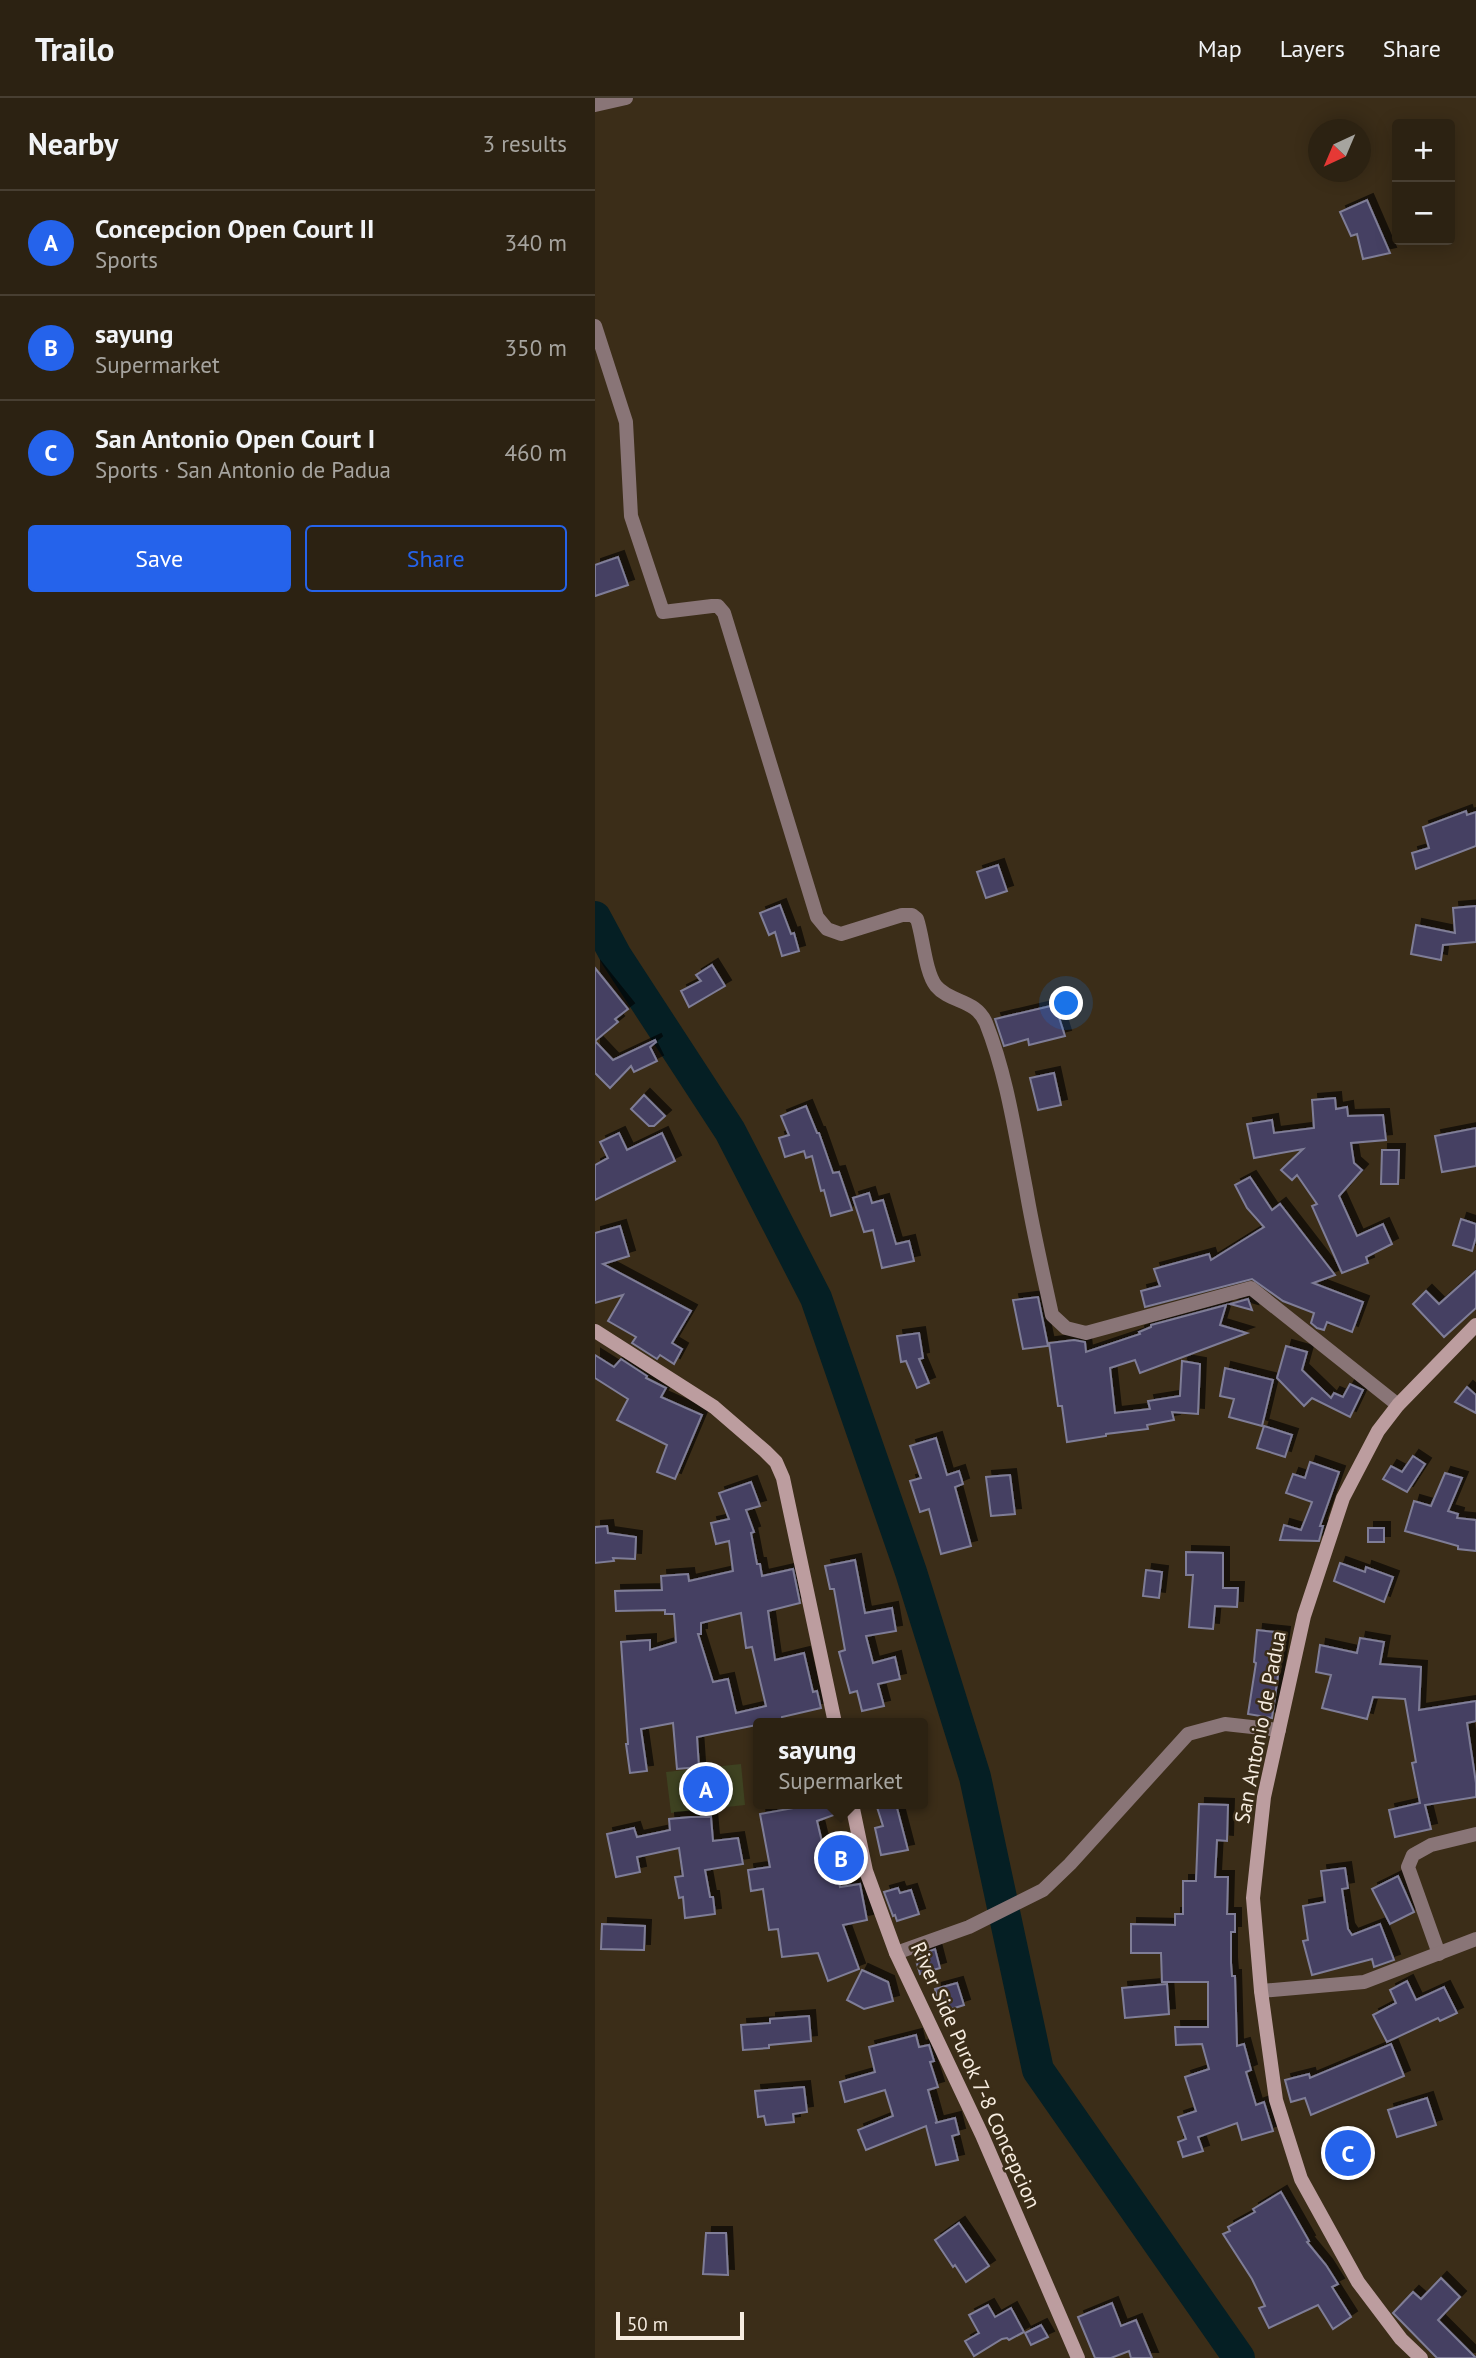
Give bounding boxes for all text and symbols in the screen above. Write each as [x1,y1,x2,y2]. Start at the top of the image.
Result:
text: Trailo [35,27,115,70]
text: Map [1198,33,1242,64]
text: Layers [1280,33,1345,64]
text: Share [1383,33,1441,64]
north arrow [1308,119,1371,182]
map controls [1392,119,1455,245]
button: + [1392,119,1455,182]
text: Nearby [28,124,118,163]
text: 3 results [483,129,567,158]
button: − [1392,182,1455,245]
text: Concepcion Open Court II [95,212,374,245]
text: A [44,228,58,257]
text: 340 m [505,228,567,257]
text: Sports [95,245,158,274]
text: sayung [95,317,173,350]
text: B [44,333,58,362]
text: 350 m [505,333,567,362]
text: Supermarket [95,350,220,379]
text: San Antonio Open Court I [95,422,375,455]
text: C [45,438,57,467]
text: 460 m [505,438,567,467]
text: Sports · San Antonio de Padua [95,455,391,484]
button: Save [28,525,291,592]
button: Share [305,525,567,592]
your location [1049,986,1083,1020]
street label: San Antonio de Padua [1228,1628,1292,1826]
popup [753,1718,928,1809]
text: sayung [778,1733,857,1766]
pin: A [683,1763,729,1815]
text: Supermarket [778,1766,903,1795]
pin: B [818,1832,864,1884]
street label: River Side Purok 7-8 Concepcion [905,1937,1047,2213]
pin: C [1325,2127,1371,2179]
scale bar [616,2309,744,2341]
text: 50 m [627,2312,668,2336]

